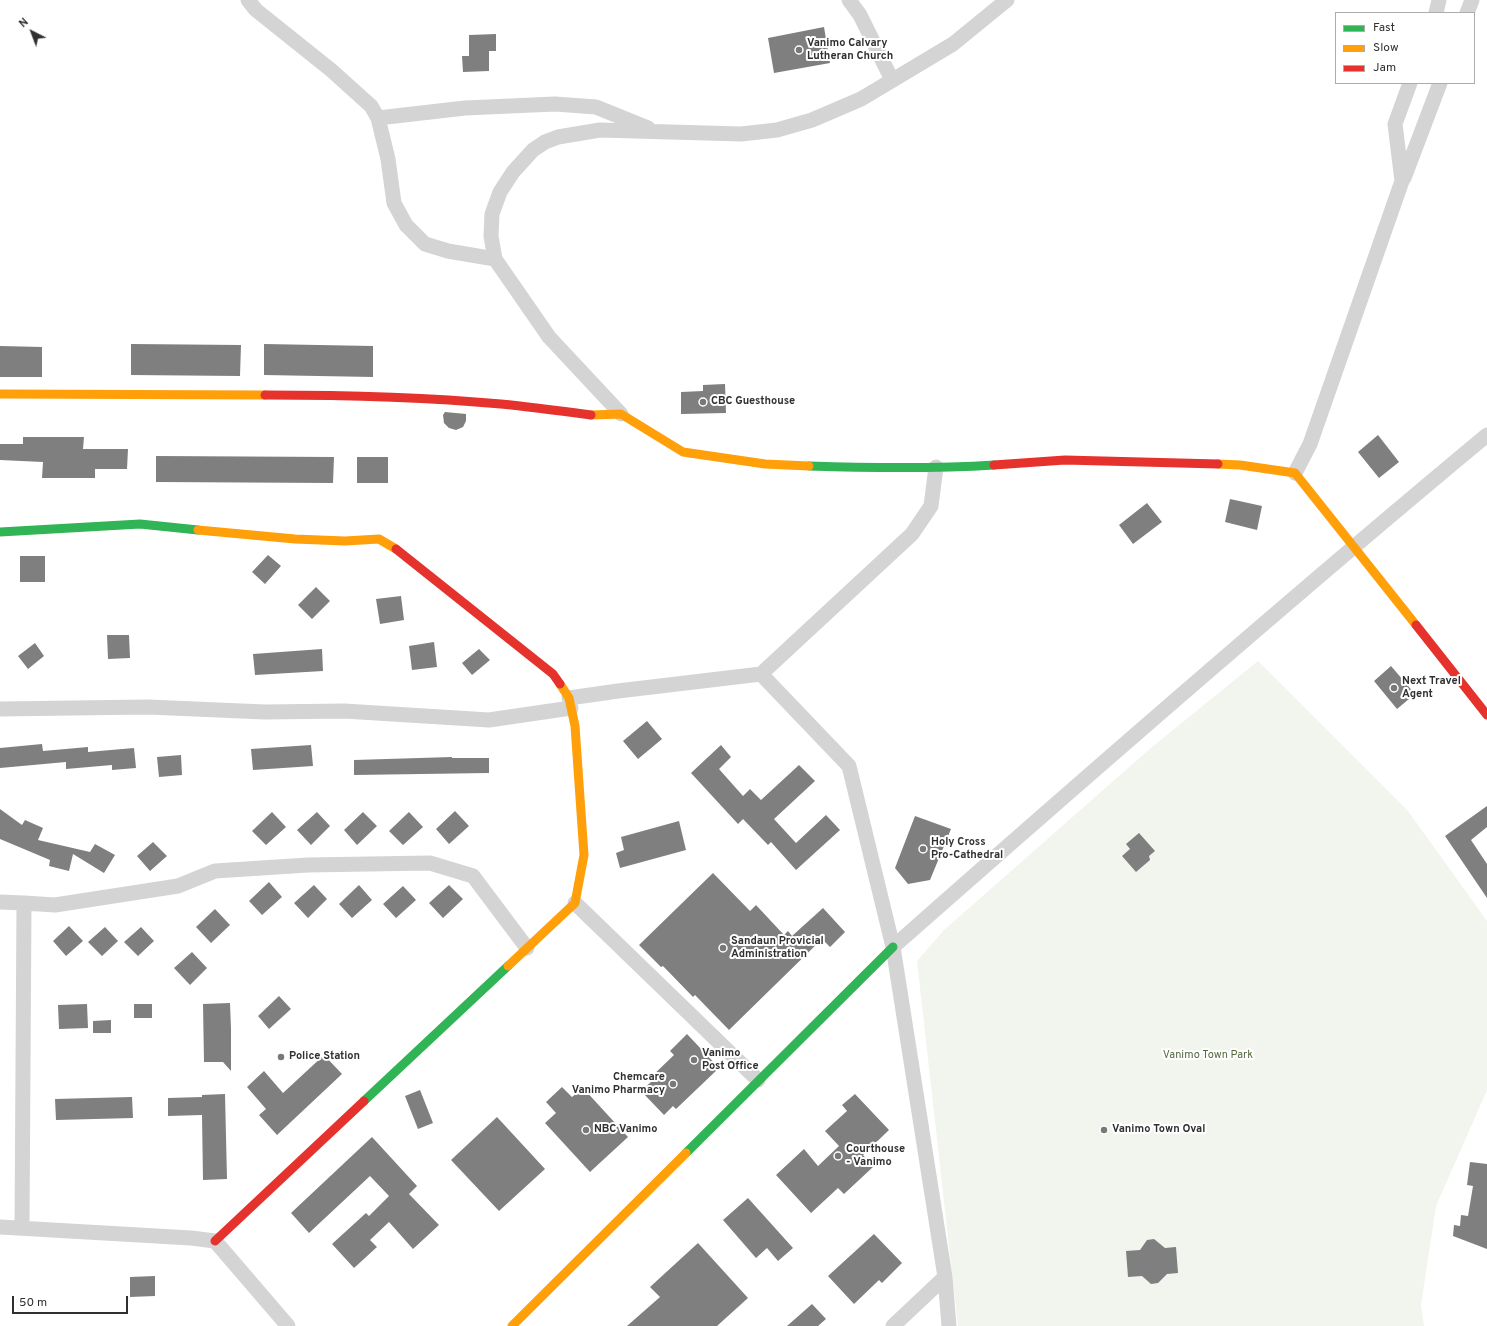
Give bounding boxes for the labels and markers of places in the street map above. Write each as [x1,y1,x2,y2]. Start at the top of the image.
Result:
place label: Vanimo Calvary Lutheran Church [807,37,893,63]
marker: Vanimo Calvary Lutheran Church [794,45,804,55]
place label: CBC Guesthouse [711,395,795,409]
marker: CBC Guesthouse [698,397,708,407]
place label: Next Travel Agent [1402,675,1461,701]
marker: Next Travel Agent [1389,683,1399,693]
place label: Holy Cross Pro-Cathedral [931,836,1003,862]
marker: Holy Cross Pro-Cathedral [918,844,928,854]
place label: Sandaun Provicial Administration [731,935,824,961]
marker: Sandaun Provicial Administration [718,943,728,953]
place label: Vanimo Post Office [702,1047,759,1073]
place label: Police Station [289,1050,360,1064]
marker: Police Station [276,1052,286,1062]
marker: Vanimo Post Office [689,1055,699,1065]
place label: Chemcare Vanimo Pharmacy [572,1071,665,1097]
marker: Chemcare Vanimo Pharmacy [668,1079,678,1089]
place label: NBC Vanimo [594,1123,658,1137]
place label: Vanimo Town Oval [1112,1123,1205,1137]
marker: NBC Vanimo [581,1125,591,1135]
marker: Vanimo Town Oval [1099,1125,1109,1135]
place label: Courthouse - Vanimo [846,1143,905,1169]
marker: Courthouse - Vanimo [833,1151,843,1161]

